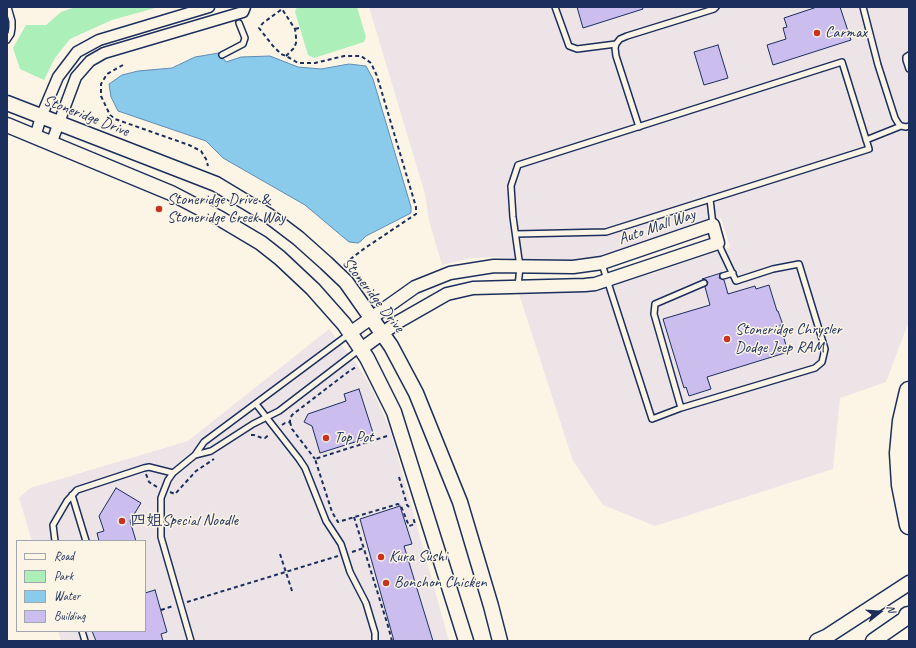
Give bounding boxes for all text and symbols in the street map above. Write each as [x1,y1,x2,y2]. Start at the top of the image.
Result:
place label: Carmax [825,23,867,43]
marker: Carmax [812,28,822,38]
street label: Stoneridge Drive [41,91,131,141]
place label: Stoneridge Drive & Stoneridge Creek Way [167,190,285,228]
marker: Stoneridge Drive & Stoneridge Creek Way [154,204,164,214]
street label: Auto Mall Way [616,205,698,249]
street label: Stoneridge Drive [338,254,408,336]
place label: Stoneridge Chrysler Dodge Jeep RAM [735,320,842,358]
marker: Stoneridge Chrysler Dodge Jeep RAM [722,334,732,344]
place label: Top Pot [334,428,373,448]
marker: Top Pot [321,433,331,443]
place label: 四姐Special Noodle [130,511,238,531]
marker: 四姐Special Noodle [117,516,127,526]
legend [16,540,146,632]
place label: Kura Sushi [389,547,447,567]
text: Road [54,548,74,564]
marker: Kura Sushi [376,552,386,562]
text: Park [54,568,73,584]
place label: Bonchon Chicken [394,573,487,593]
marker: Bonchon Chicken [381,578,391,588]
text: Water [54,588,80,604]
north arrow [860,592,900,632]
text: N [884,603,899,614]
text: Building [54,608,86,624]

